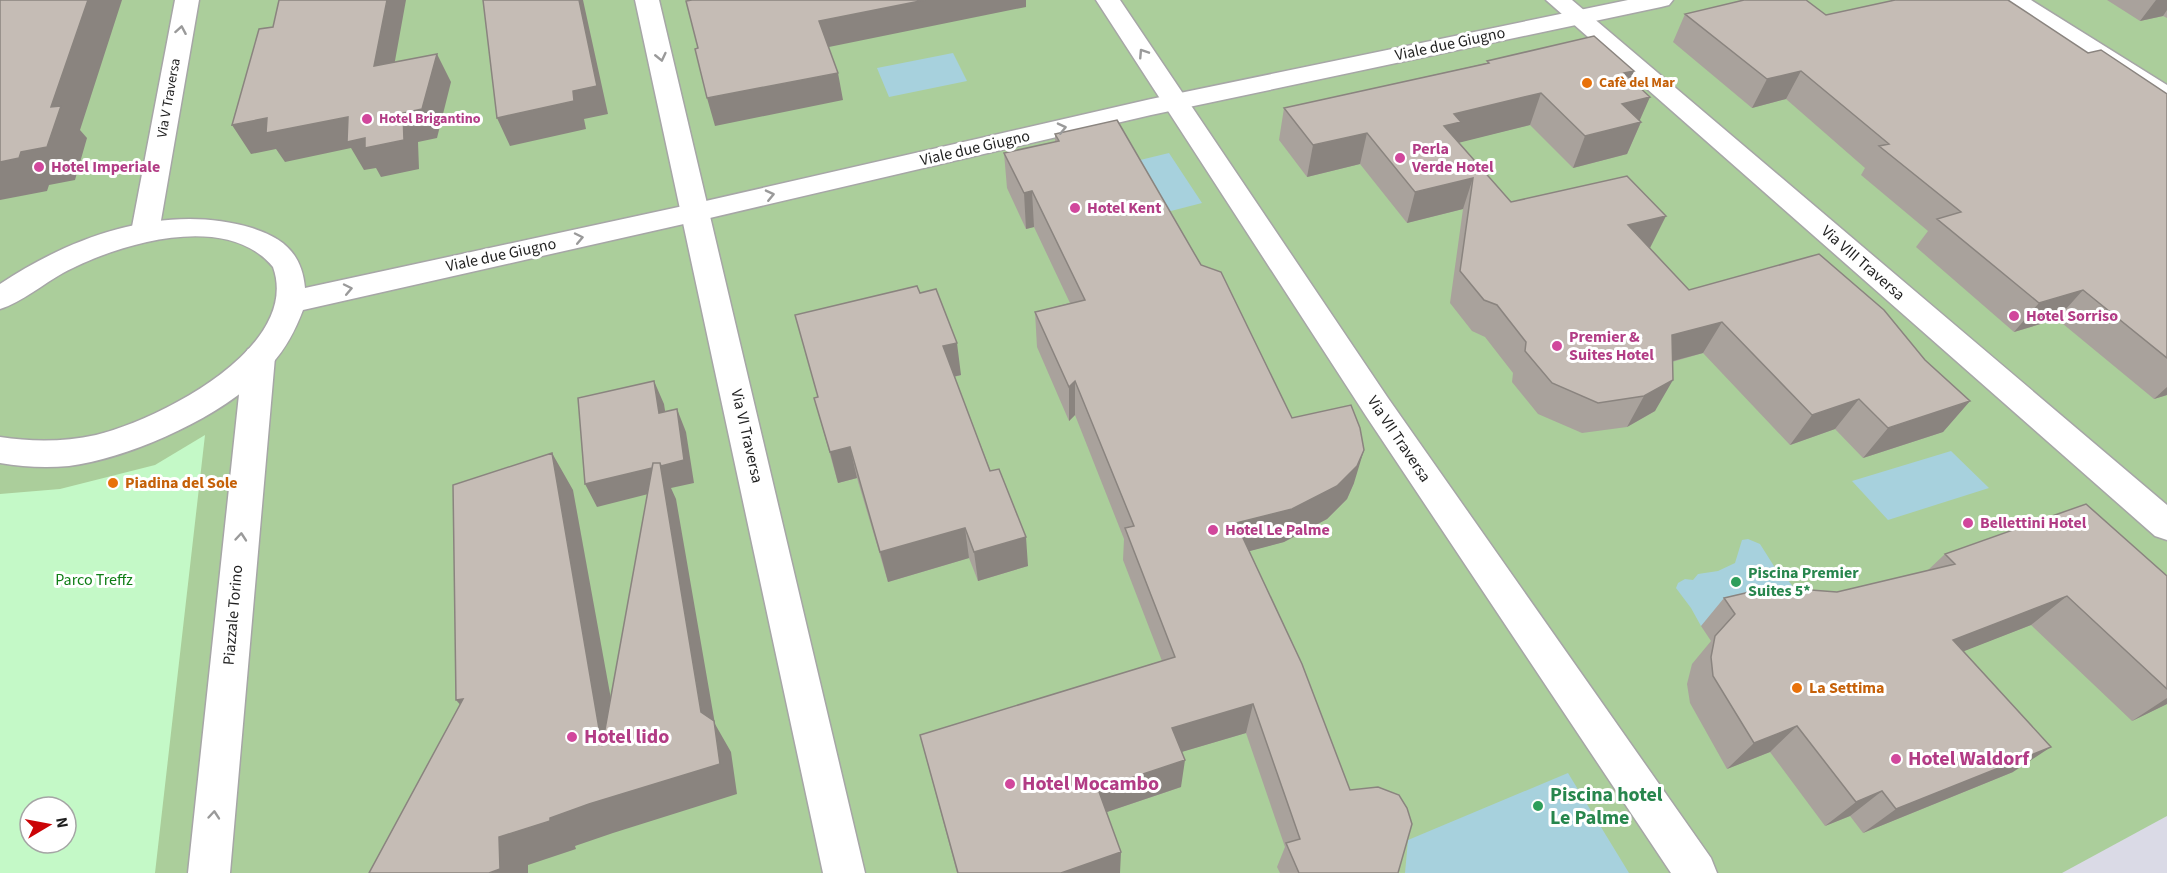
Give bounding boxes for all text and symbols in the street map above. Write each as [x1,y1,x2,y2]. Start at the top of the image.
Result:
street label: Viale due Giugno [1393,22,1507,66]
one-way arrow [175,25,187,35]
one-way arrow [1140,49,1151,60]
one-way arrow [653,52,666,62]
street label: Via V Traversa [152,57,186,139]
place label: Cafè del Mar [1599,73,1675,93]
marker: Cafè del Mar [1580,76,1594,90]
place label: Hotel Brigantino [379,109,481,129]
marker: Hotel Brigantino [360,112,374,126]
one-way arrow [1057,122,1067,135]
street label: Viale due Giugno [918,125,1032,171]
place label: Perla Verde Hotel [1411,138,1494,178]
marker: Perla Verde Hotel [1393,151,1407,165]
place label: Hotel Imperiale [51,156,160,178]
marker: Hotel Imperiale [32,160,46,174]
one-way arrow [764,190,774,203]
place label: Hotel Kent [1087,197,1161,219]
marker: Hotel Kent [1068,201,1082,215]
street label: Via VIII Traversa [1816,221,1910,305]
one-way arrow [574,232,584,245]
street label: Viale due Giugno [444,233,558,277]
one-way arrow [343,283,353,296]
place label: Hotel Sorriso [2026,305,2118,327]
marker: Hotel Sorriso [2007,309,2021,323]
place label: Premier & Suites Hotel [1569,326,1654,366]
marker: Premier & Suites Hotel [1550,339,1564,353]
street label: Via VI Traversa [726,387,768,485]
street label: Via VII Traversa [1362,391,1436,487]
place label: Piadina del Sole [125,472,238,494]
marker: Piadina del Sole [106,476,120,490]
place label: Bellettini Hotel [1980,512,2087,534]
marker: Bellettini Hotel [1961,516,1975,530]
place label: Hotel Le Palme [1225,519,1330,541]
marker: Hotel Le Palme [1206,523,1220,537]
one-way arrow [234,532,247,542]
place label: Piscina Premier Suites 5* [1748,562,1859,602]
street label: Piazzale Torino [218,564,248,666]
park label: Parco Treffz [55,569,133,591]
marker: Piscina Premier Suites 5* [1729,575,1743,589]
place label: La Settima [1809,677,1884,699]
marker: La Settima [1790,681,1804,695]
place label: Hotel lido [584,723,669,751]
marker: Hotel lido [565,730,579,744]
place label: Hotel Waldorf [1908,745,2030,773]
marker: Hotel Waldorf [1889,752,1903,766]
place label: Hotel Mocambo [1022,770,1159,798]
marker: Hotel Mocambo [1003,777,1017,791]
place label: Piscina hotel Le Palme [1550,781,1663,832]
north arrow [18,795,78,855]
marker: Piscina hotel Le Palme [1531,799,1545,813]
one-way arrow [207,810,220,819]
text: N [50,815,74,830]

